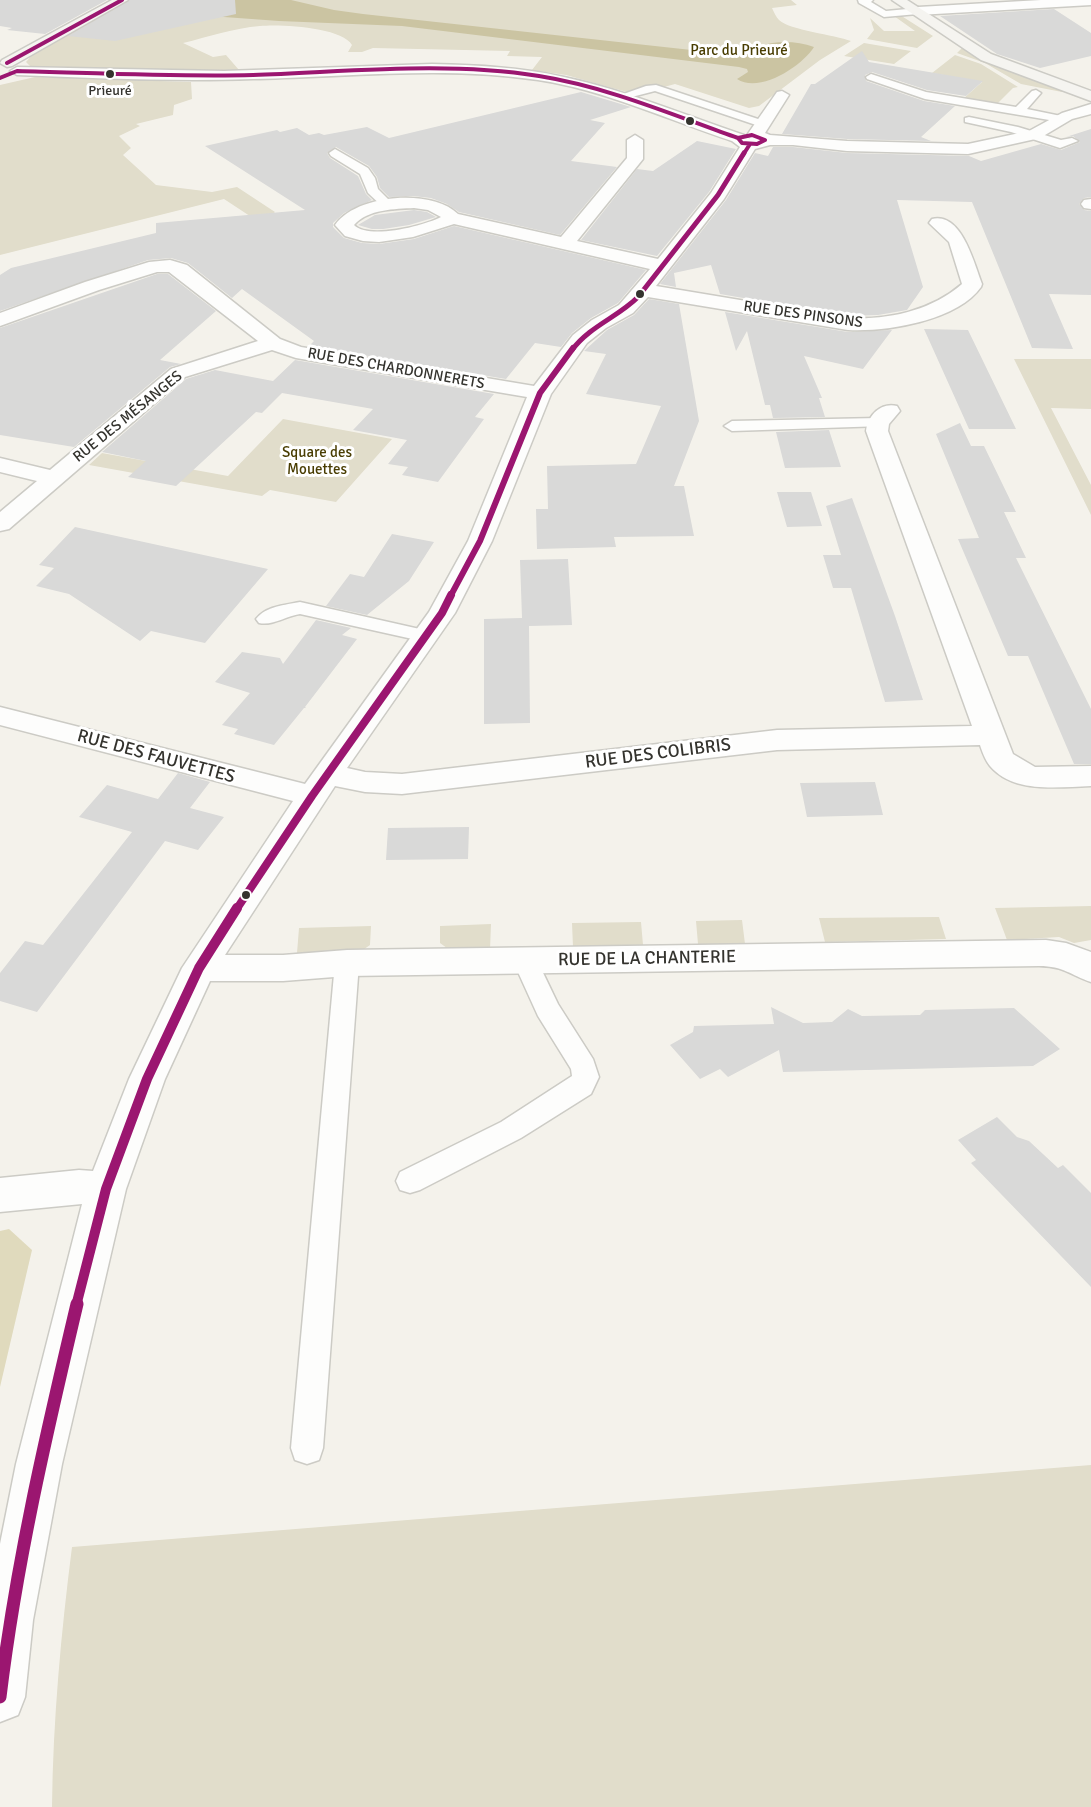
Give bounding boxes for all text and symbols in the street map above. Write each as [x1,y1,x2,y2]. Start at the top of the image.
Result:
park label: Parc du Prieuré [690,42,788,60]
marker: Prieuré [104,68,116,80]
place label: Prieuré [88,83,132,99]
unlabelled marker [684,115,696,127]
unlabelled marker [634,288,646,300]
street label: RUE DES PINSONS [742,298,864,332]
street label: RUE DES CHARDONNERETS [306,345,486,393]
street label: RUE DES MÉSANGES [70,367,186,467]
park label: Square des Mouettes [282,444,352,479]
street label: RUE DES FAUVETTES [75,726,237,788]
street label: RUE DES COLIBRIS [584,734,732,774]
unlabelled marker [240,889,252,901]
street label: RUE DE LA CHANTERIE [558,947,736,971]

